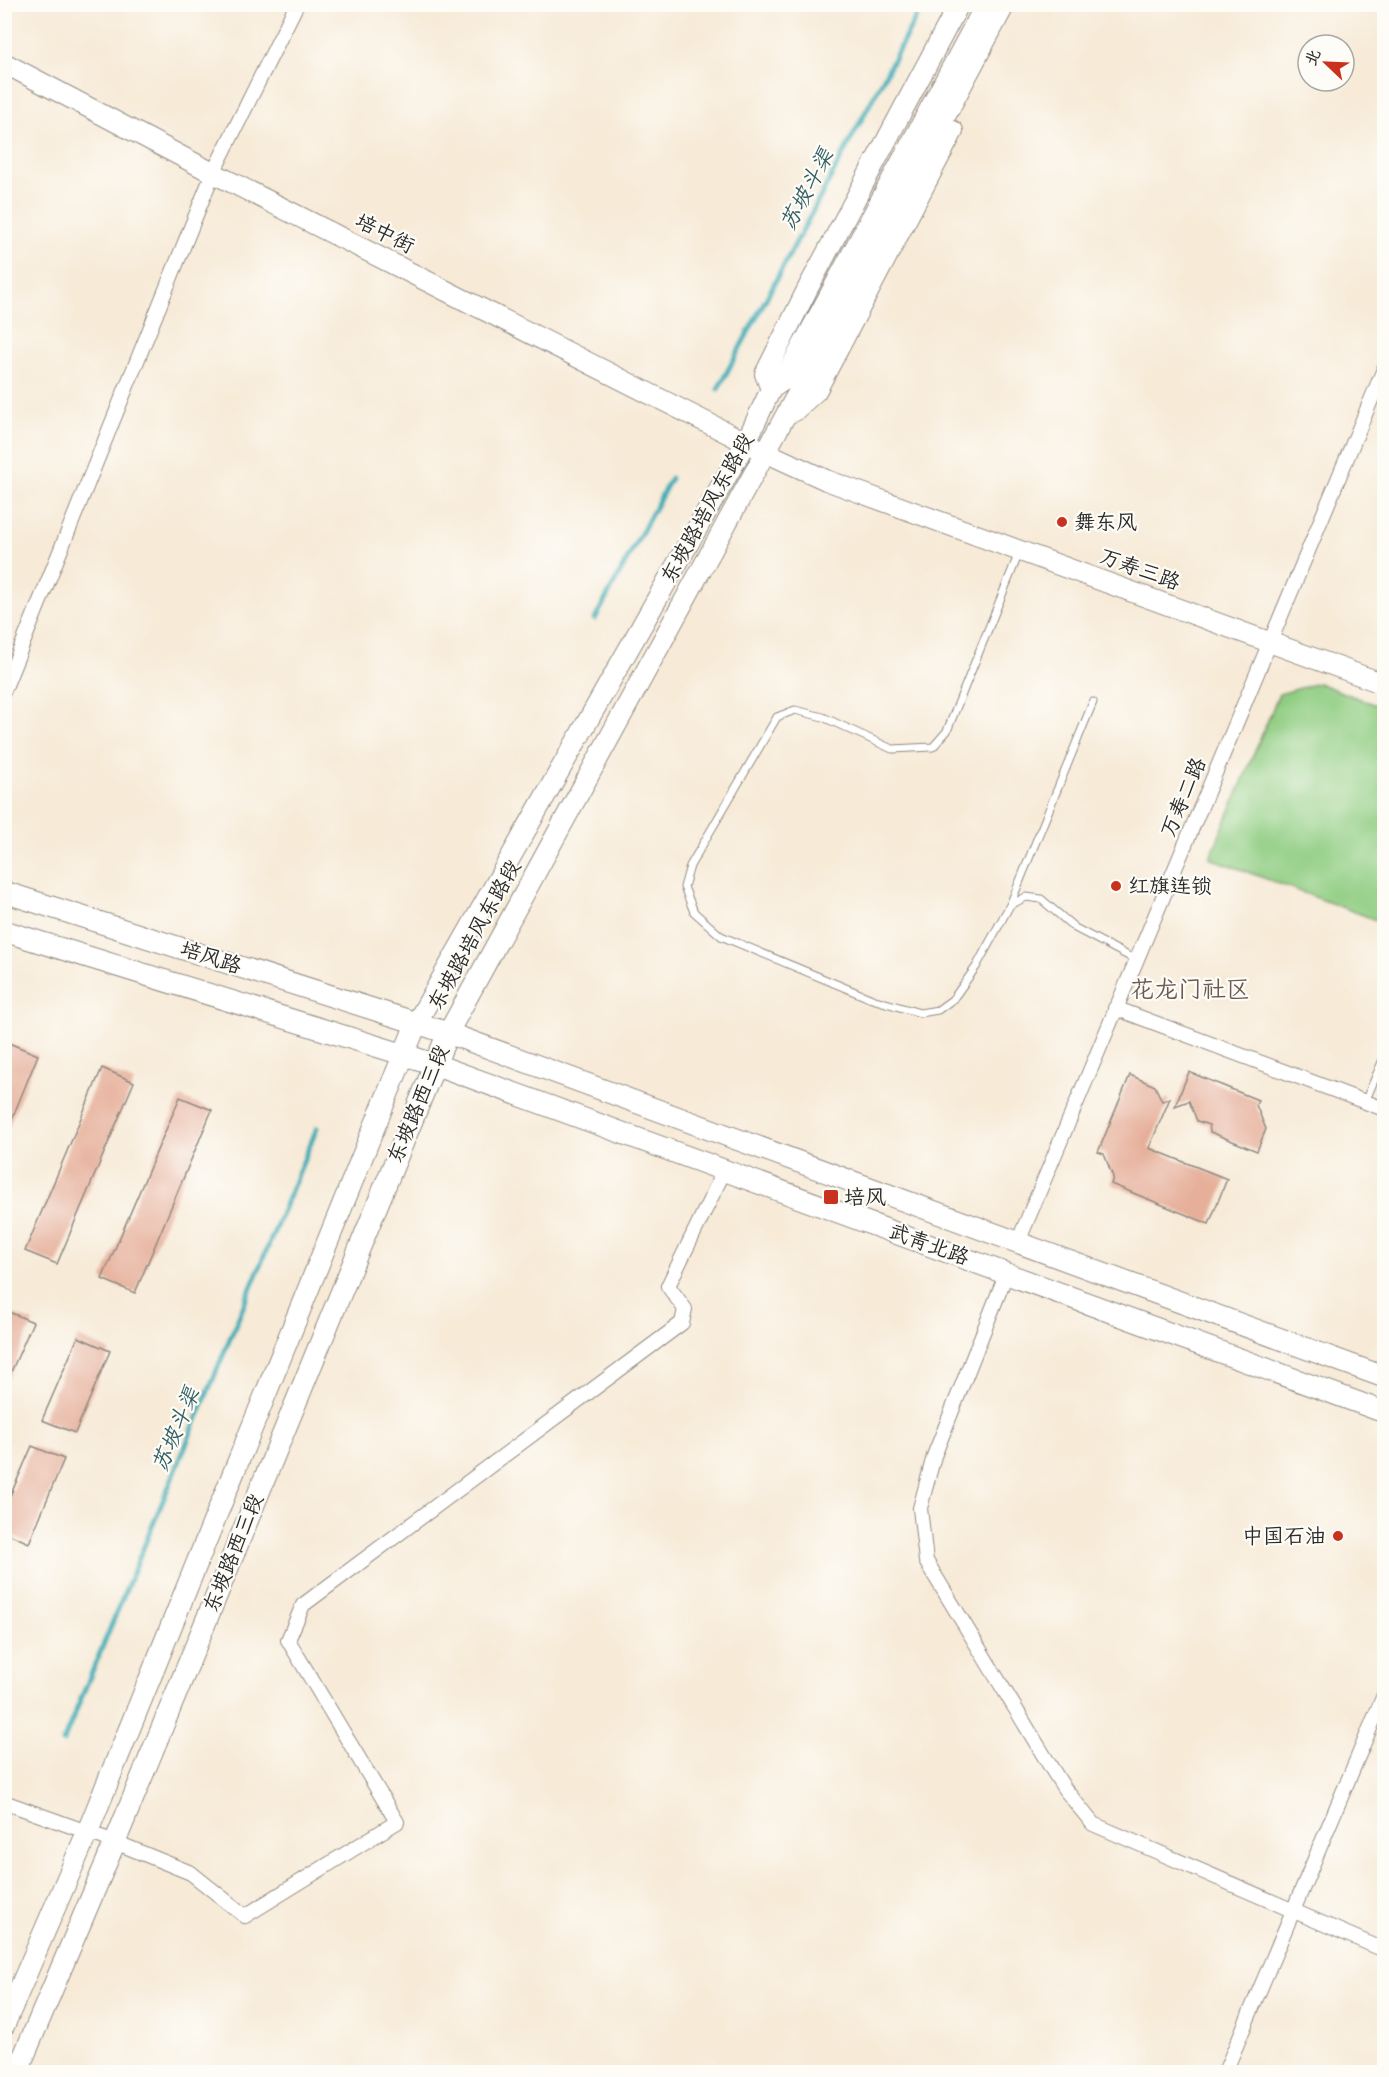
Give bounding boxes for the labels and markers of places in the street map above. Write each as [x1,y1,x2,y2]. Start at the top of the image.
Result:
place label: 舞东风 [1074,504,1137,536]
marker: 舞东风 [1055,515,1069,529]
place label: 红旗连锁 [1128,868,1212,900]
marker: 红旗连锁 [1109,879,1123,893]
place label: 培风 [844,1179,886,1211]
marker: 培风 [822,1188,840,1206]
place label: 中国石油 [1242,1518,1326,1550]
marker: 中国石油 [1331,1529,1345,1543]

